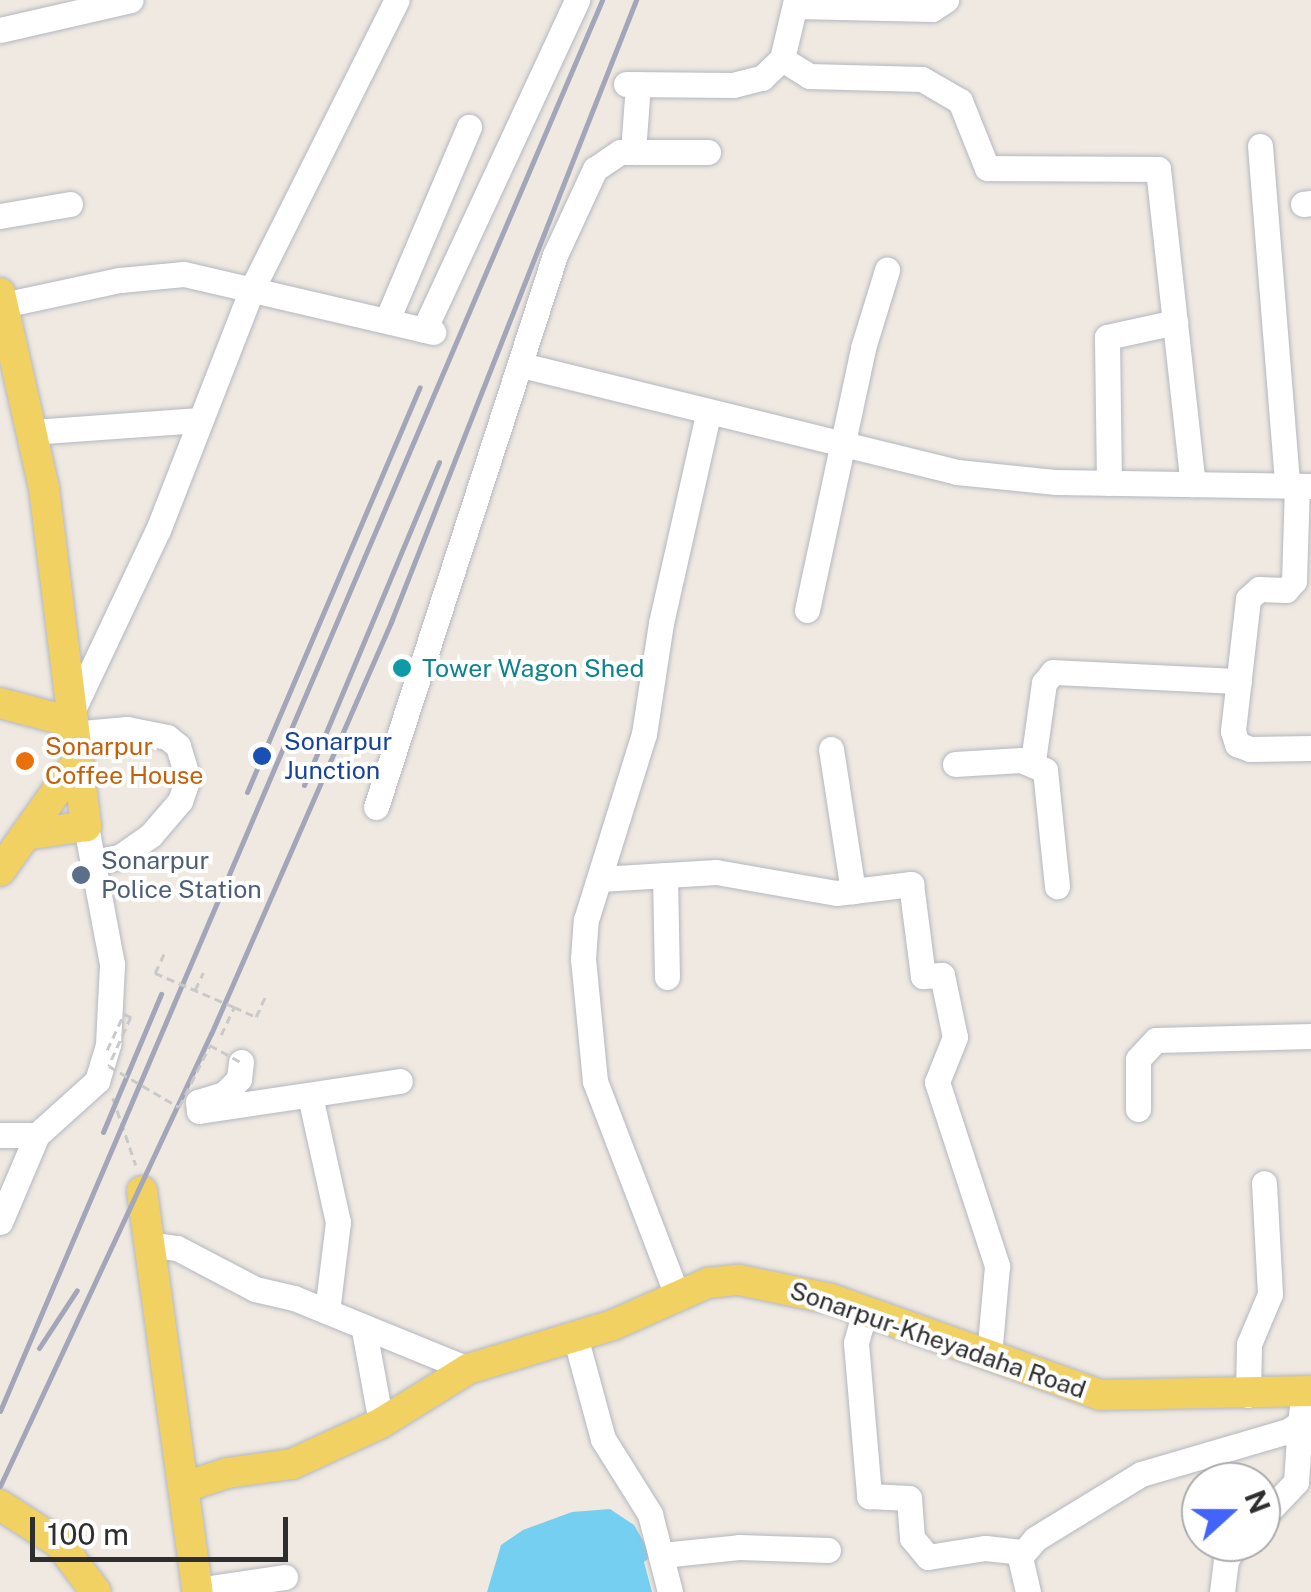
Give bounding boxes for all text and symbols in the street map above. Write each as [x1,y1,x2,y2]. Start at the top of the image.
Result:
place label: Tower Wagon Shed [422,653,645,683]
marker: Tower Wagon Shed [391,657,413,679]
place label: Sonarpur Junction [284,727,392,786]
place label: Sonarpur Coffee House [45,732,204,791]
marker: Sonarpur Junction [249,743,275,769]
marker: Sonarpur Coffee House [14,750,36,772]
place label: Sonarpur Police Station [101,846,262,905]
marker: Sonarpur Police Station [70,864,92,886]
street label: Sonarpur-Kheyadaha Road [786,1275,1090,1405]
north arrow [1181,1462,1281,1562]
text: N [1238,1486,1277,1518]
scale bar [35,1497,292,1559]
text: 100 m [47,1516,129,1552]

